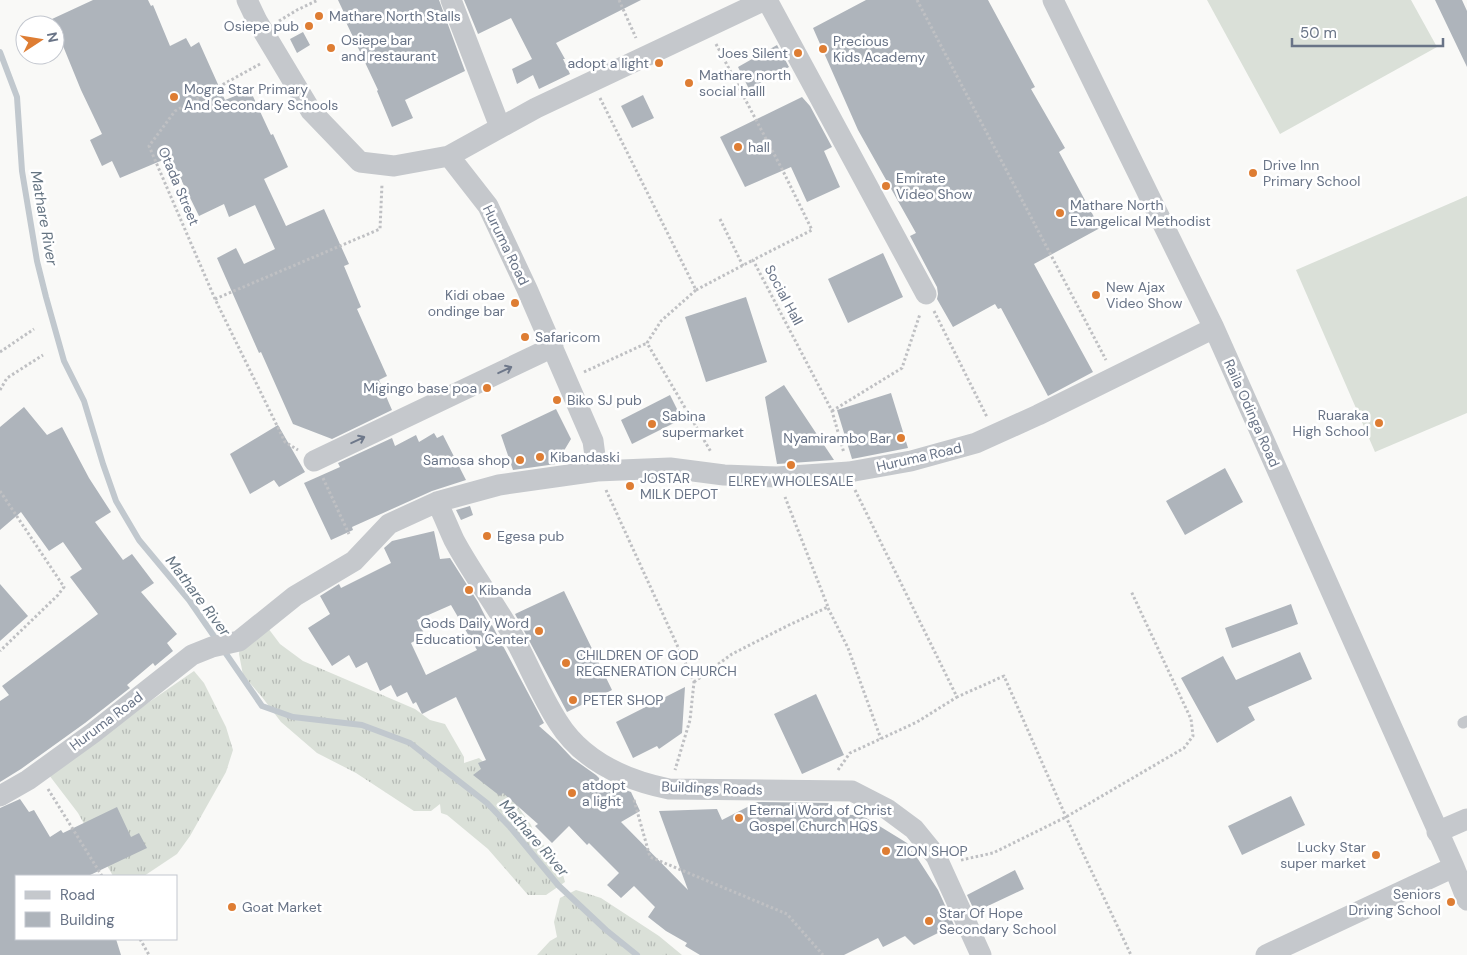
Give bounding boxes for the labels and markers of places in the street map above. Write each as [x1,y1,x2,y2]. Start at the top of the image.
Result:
place label: Mathare North Stalls [329,7,461,25]
marker: Mathare North Stalls [313,10,325,22]
place label: Osiepe pub [224,17,299,35]
marker: Osiepe pub [303,20,315,32]
place label: Osiepe bar and restaurant [341,31,436,65]
place label: Precious Kids Academy [833,32,926,66]
marker: Osiepe bar and restaurant [325,42,337,54]
marker: Precious Kids Academy [817,43,829,55]
place label: Joes Silent [718,44,788,62]
marker: Joes Silent [792,47,804,59]
place label: adopt a light [567,54,649,72]
marker: adopt a light [653,57,665,69]
place label: Mathare north social halll [699,66,791,100]
marker: Mathare north social halll [683,77,695,89]
place label: Mogra Star Primary And Secondary Schools [184,80,338,114]
marker: Mogra Star Primary And Secondary Schools [168,91,180,103]
place label: hall [748,138,770,156]
marker: hall [732,141,744,153]
place label: Drive Inn Primary School [1263,156,1360,190]
marker: Drive Inn Primary School [1247,167,1259,179]
place label: Emirate Video Show [896,169,973,203]
marker: Emirate Video Show [880,180,892,192]
place label: Mathare North Evangelical Methodist [1070,196,1211,230]
marker: Mathare North Evangelical Methodist [1054,207,1066,219]
place label: New Ajax Video Show [1106,278,1183,312]
place label: Kidi obae ondinge bar [428,286,505,320]
marker: New Ajax Video Show [1090,289,1102,301]
marker: Kidi obae ondinge bar [509,297,521,309]
place label: Safaricom [535,328,600,346]
marker: Safaricom [519,331,531,343]
place label: Migingo base poa [363,379,477,397]
marker: Migingo base poa [481,382,493,394]
place label: Biko SJ pub [567,391,642,409]
marker: Biko SJ pub [551,394,563,406]
place label: Ruaraka High School [1293,406,1369,440]
place label: Sabina supermarket [662,407,744,441]
marker: Ruaraka High School [1373,417,1385,429]
marker: Sabina supermarket [646,418,658,430]
place label: Nyamirambo Bar [783,429,891,447]
marker: Nyamirambo Bar [895,432,907,444]
place label: Kibandaski [550,448,620,466]
place label: Samosa shop [423,451,510,469]
marker: Kibandaski [534,451,546,463]
marker: Samosa shop [514,454,526,466]
marker: ELREY WHOLESALE [785,459,797,471]
place label: JOSTAR MILK DEPOT [640,469,718,503]
place label: ELREY WHOLESALE [728,472,854,490]
marker: JOSTAR MILK DEPOT [624,480,636,492]
place label: Egesa pub [497,527,565,545]
marker: Egesa pub [481,530,493,542]
place label: Kibanda [479,581,531,599]
marker: Kibanda [463,584,475,596]
place label: Gods Daily Word Education Center [416,614,529,648]
marker: Gods Daily Word Education Center [533,625,545,637]
place label: CHILDREN OF GOD REGENERATION CHURCH [576,646,737,680]
marker: CHILDREN OF GOD REGENERATION CHURCH [560,657,572,669]
place label: PETER SHOP [583,691,663,709]
marker: PETER SHOP [567,694,579,706]
place label: atdopt a light [582,776,626,810]
marker: atdopt a light [566,787,578,799]
place label: Eternal Word of Christ Gospel Church HQS [749,801,892,835]
marker: Eternal Word of Christ Gospel Church HQS [733,812,745,824]
place label: Lucky Star super market [1280,838,1366,872]
place label: ZION SHOP [896,842,968,860]
marker: ZION SHOP [880,845,892,857]
marker: Lucky Star super market [1370,849,1382,861]
place label: Seniors Driving School [1349,885,1441,919]
marker: Seniors Driving School [1445,896,1457,908]
place label: Goat Market [242,898,322,916]
marker: Goat Market [226,901,238,913]
place label: Star Of Hope Secondary School [939,904,1056,938]
marker: Star Of Hope Secondary School [923,915,935,927]

